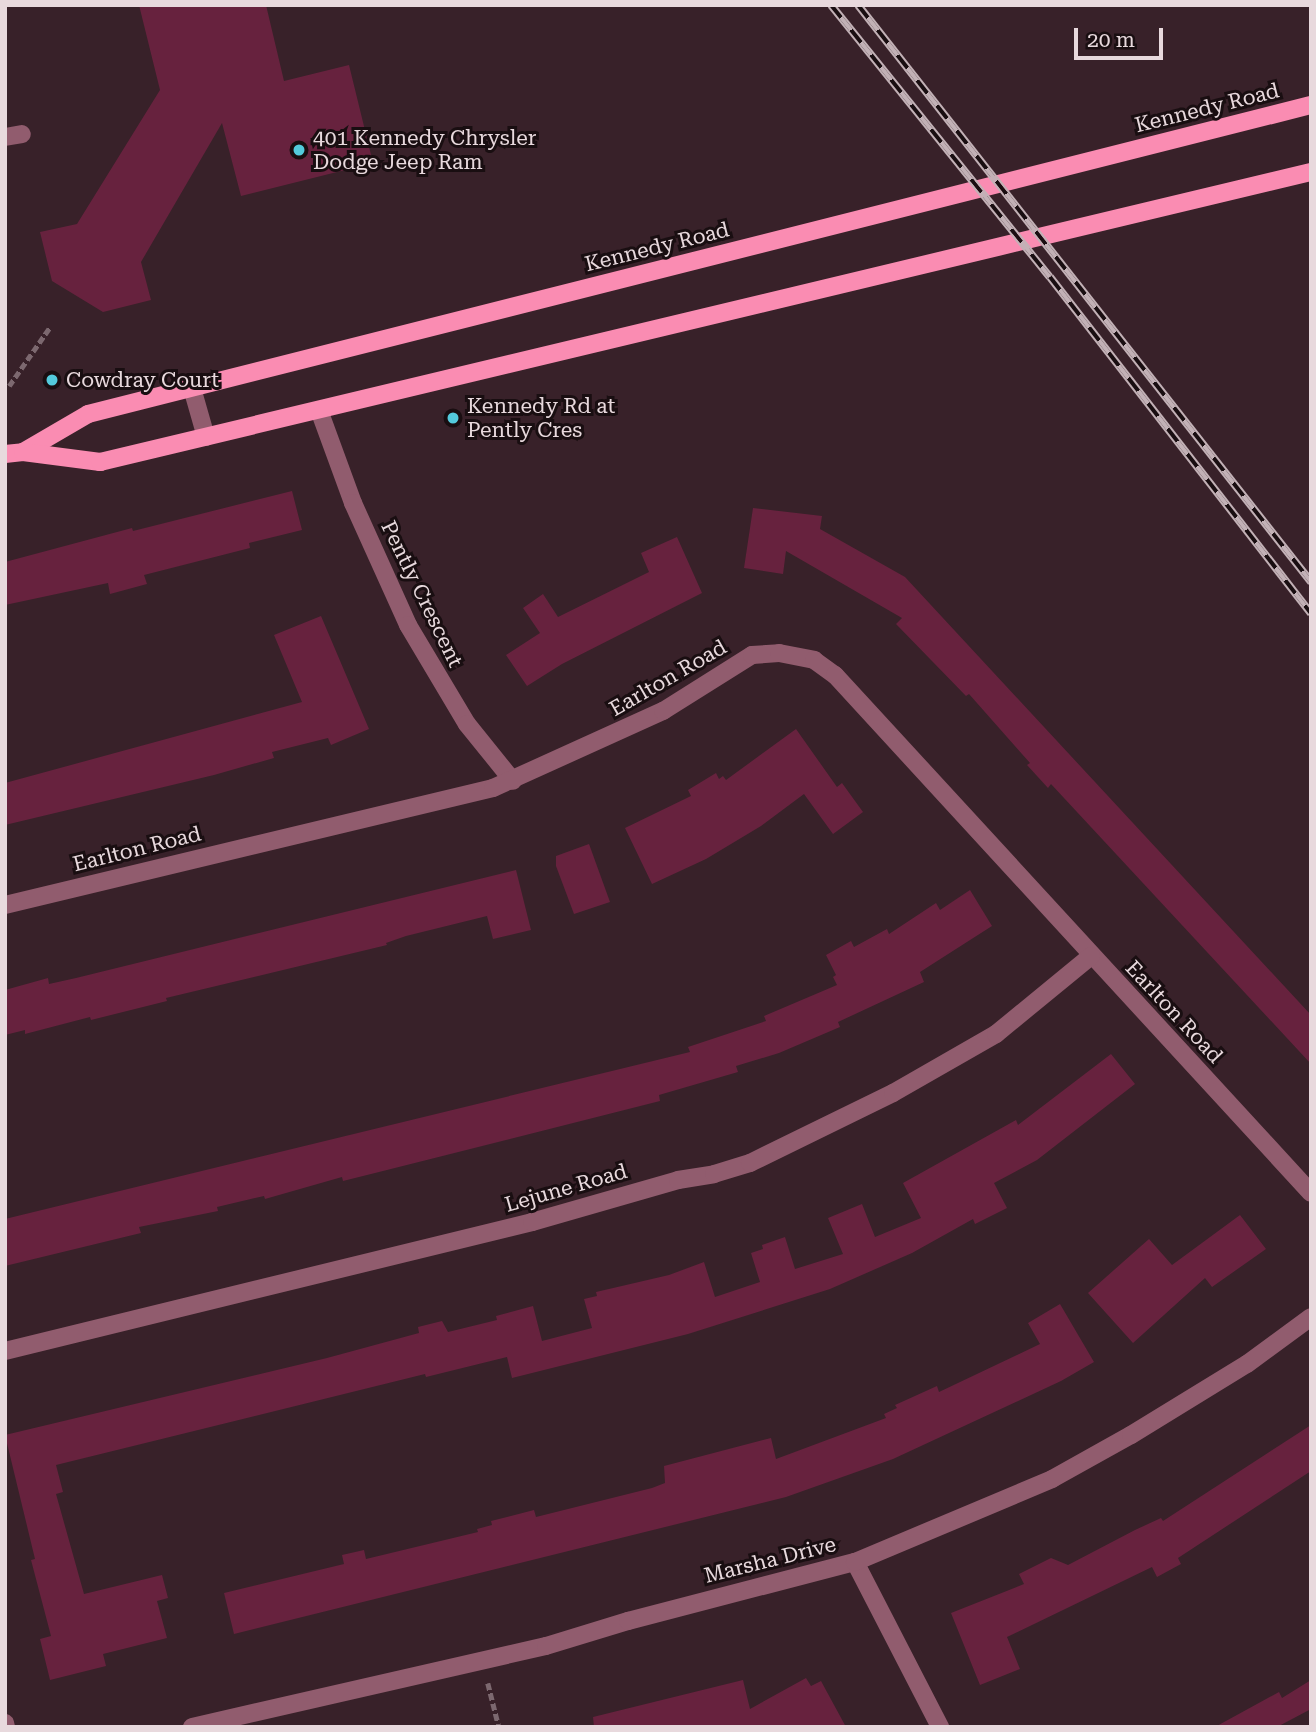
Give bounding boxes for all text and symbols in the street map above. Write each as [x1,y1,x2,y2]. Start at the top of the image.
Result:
scale bar [1078,14,1167,58]
text: 20 m [1087,28,1135,52]
street label: Kennedy Road [1132,78,1282,138]
place label: 401 Kennedy Chrysler Dodge Jeep Ram [313,125,536,175]
marker: 401 Kennedy Chrysler Dodge Jeep Ram [291,142,307,158]
street label: Kennedy Road [582,217,732,277]
place label: Cowdray Court [66,367,219,393]
marker: Cowdray Court [44,372,60,388]
place label: Kennedy Rd at Pently Cres [467,393,615,443]
marker: Kennedy Rd at Pently Cres [445,410,461,426]
street label: Pently Crescent [376,517,468,671]
street label: Earlton Road [605,634,731,722]
street label: Earlton Road [70,821,204,877]
street label: Earlton Road [1120,955,1228,1069]
street label: Lejune Road [502,1159,630,1217]
street label: Marsha Drive [702,1531,838,1589]

